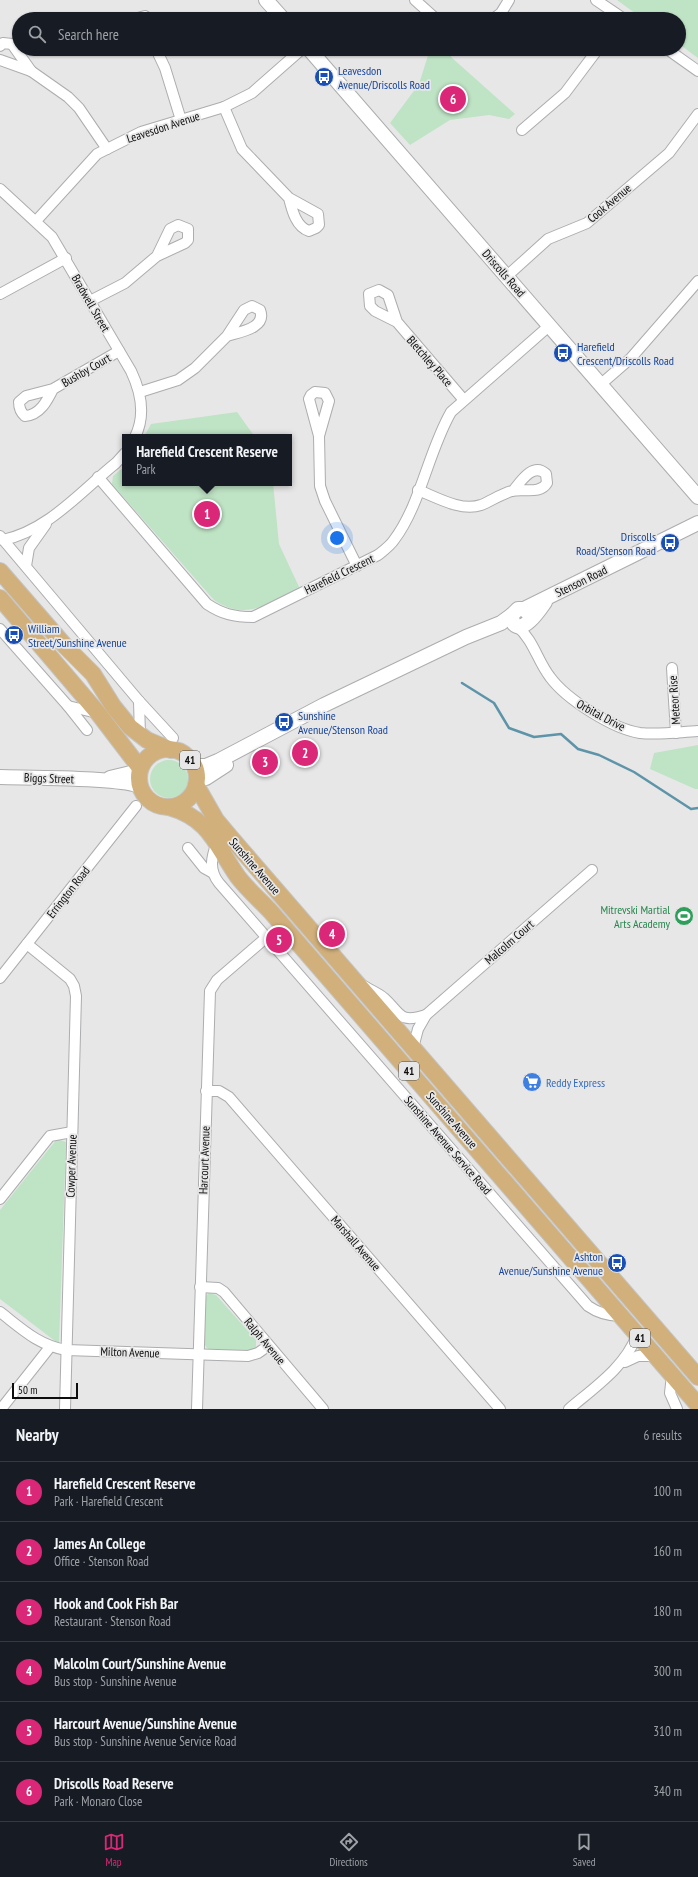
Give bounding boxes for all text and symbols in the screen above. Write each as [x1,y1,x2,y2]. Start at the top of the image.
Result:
search box [12,12,686,56]
icon: search [26,23,48,45]
text: Search here [58,25,119,44]
place label: Leavesdon Avenue/Driscolls Road [338,63,430,92]
bus stop icon: Leavesdon Avenue/Driscolls Road [313,66,335,88]
pin: 6 [440,84,466,114]
street label: Leavesdon Avenue [124,108,202,146]
street label: Cook Avenue [584,180,634,226]
street label: Driscolls Road [479,246,529,300]
street label: Bradwell Street [69,272,114,335]
street label: Bletchley Place [404,333,456,390]
place label: Harefield Crescent/Driscolls Road [577,339,674,368]
bus stop icon: Harefield Crescent/Driscolls Road [552,342,574,364]
street label: Bushby Court [59,350,114,390]
popup [122,434,292,486]
text: Harefield Crescent Reserve [136,442,278,461]
text: Park [136,461,155,478]
pin: 1 [194,499,220,529]
your location [327,528,347,548]
place label: Driscolls Road/Stenson Road [576,529,656,558]
bus stop icon: Driscolls Road/Stenson Road [659,532,681,554]
street label: Harefield Crescent [302,550,377,597]
street label: Stenson Road [553,562,609,600]
place label: William Street/Sunshine Avenue [28,621,127,650]
bus stop icon: William Street/Sunshine Avenue [3,624,25,646]
street label: Meteor Rise [665,675,683,725]
street label: Orbital Drive [574,696,628,734]
place label: Sunshine Avenue/Stenson Road [298,708,388,737]
bus stop icon: Sunshine Avenue/Stenson Road [273,711,295,733]
pin: 2 [292,738,318,768]
pin: 3 [252,747,278,777]
road number: 41 [180,751,200,769]
street label: Biggs Street [24,770,75,786]
street label: Sunshine Avenue [226,835,284,897]
street label: Errington Road [43,863,93,921]
place label: Mitrevski Martial Arts Academy [600,902,670,931]
sports icon: Mitrevski Martial Arts Academy [673,905,695,927]
street label: Malcolm Court [481,916,537,967]
pin: 4 [319,919,345,949]
pin: 5 [266,925,292,955]
road number: 41 [399,1062,419,1080]
supermarket icon: Reddy Express [521,1071,543,1093]
place label: Reddy Express [546,1075,605,1090]
street label: Sunshine Avenue [423,1089,481,1151]
street label: Sunshine Avenue Service Road [401,1093,495,1197]
street label: Harcourt Avenue [195,1126,213,1194]
street label: Cowper Avenue [62,1134,80,1198]
street label: Marshall Avenue [328,1212,384,1274]
place label: Ashton Avenue/Sunshine Avenue [499,1249,603,1278]
bus stop icon: Ashton Avenue/Sunshine Avenue [606,1252,628,1274]
street label: Ralph Avenue [241,1315,289,1367]
road number: 41 [630,1329,650,1347]
street label: Milton Avenue [100,1343,160,1361]
scale bar [12,1381,78,1400]
text: 50 m [18,1383,37,1397]
text: Nearby [16,1424,59,1446]
text: 6 results [643,1427,682,1444]
text: Harefield Crescent Reserve [54,1474,196,1493]
text: 1 [26,1483,32,1500]
text: 100 m [653,1483,682,1500]
text: Park · Harefield Crescent [54,1493,163,1510]
text: James An College [54,1534,146,1553]
text: 2 [26,1543,32,1560]
text: 160 m [653,1543,682,1560]
text: Office · Stenson Road [54,1553,149,1570]
text: Hook and Cook Fish Bar [54,1594,178,1613]
text: 3 [26,1603,32,1620]
text: 180 m [653,1603,682,1620]
text: Restaurant · Stenson Road [54,1613,171,1630]
text: Malcolm Court/Sunshine Avenue [54,1654,226,1673]
text: 4 [26,1663,32,1680]
text: 300 m [653,1663,682,1680]
text: Bus stop · Sunshine Avenue [54,1673,177,1690]
text: Harcourt Avenue/Sunshine Avenue [54,1714,237,1733]
text: 5 [26,1723,32,1740]
text: 310 m [653,1723,682,1740]
text: Bus stop · Sunshine Avenue Service Road [54,1733,236,1750]
text: Driscolls Road Reserve [54,1774,174,1793]
text: 6 [26,1783,32,1800]
text: 340 m [653,1783,682,1800]
text: Park · Monaro Close [54,1793,142,1810]
tab: Map [103,1831,125,1869]
tab: Directions [330,1831,368,1869]
tab: Saved [573,1831,595,1869]

